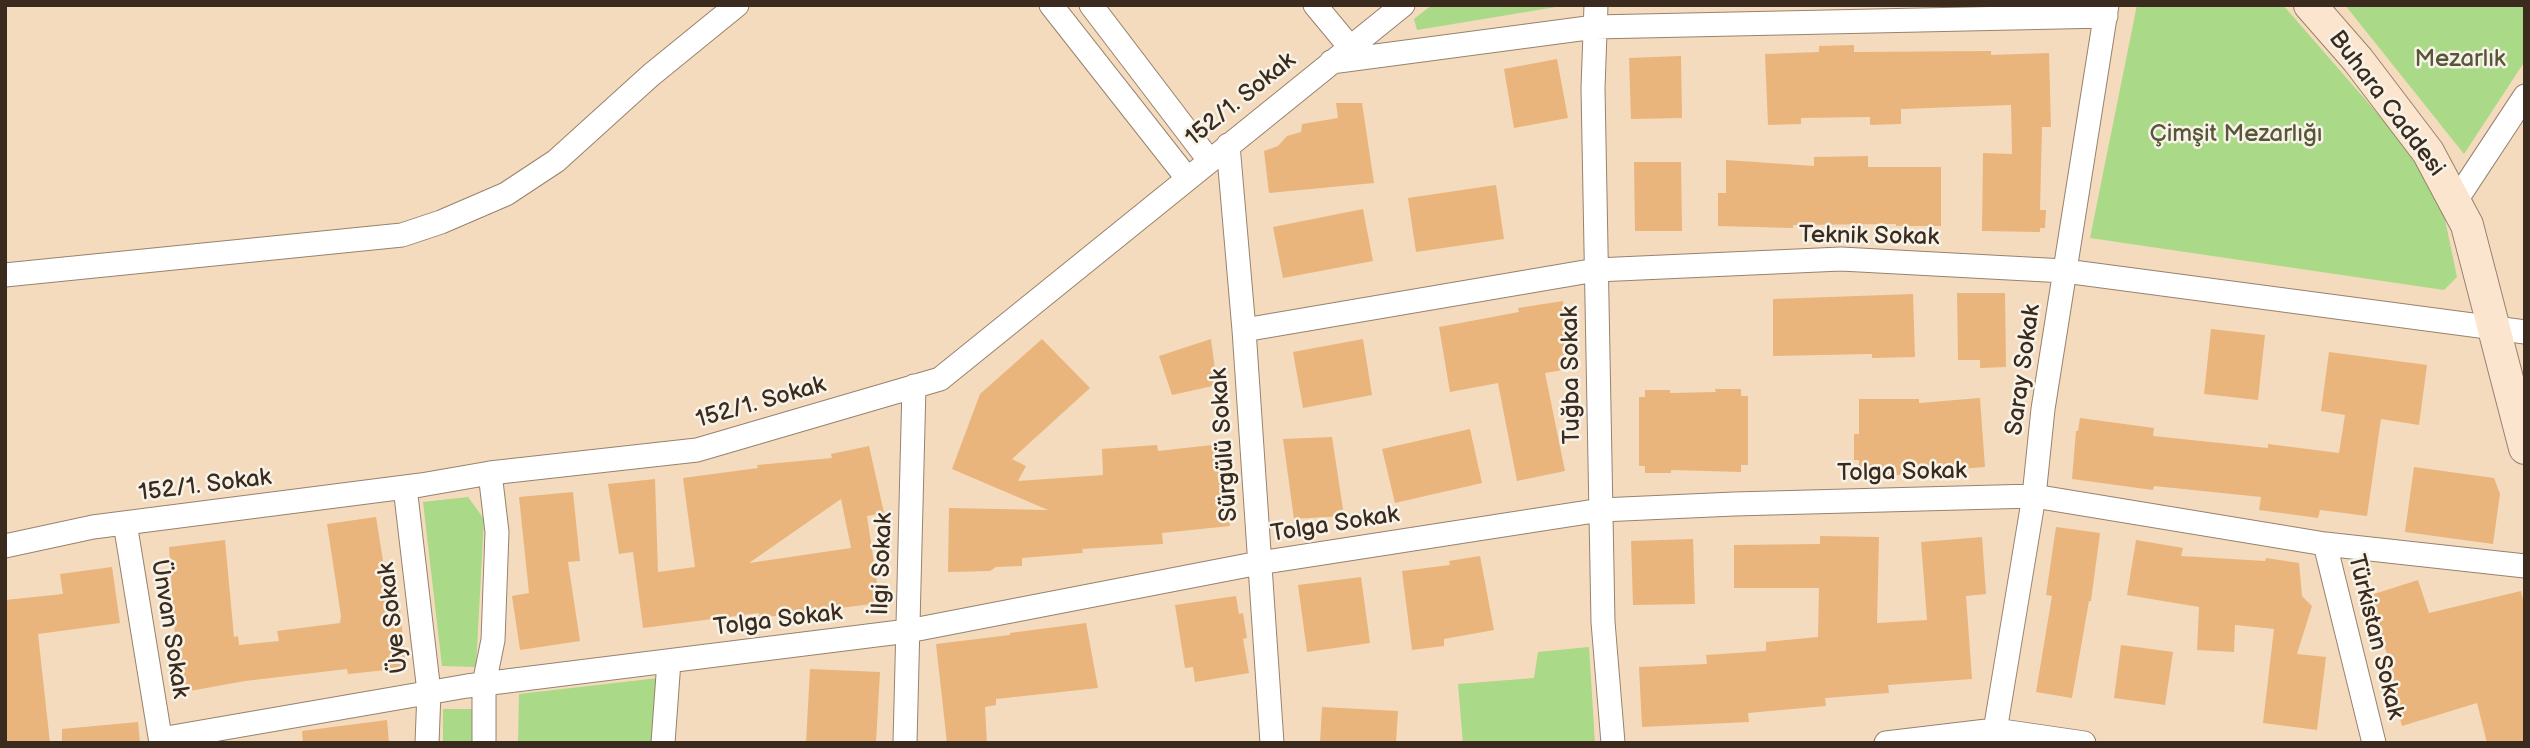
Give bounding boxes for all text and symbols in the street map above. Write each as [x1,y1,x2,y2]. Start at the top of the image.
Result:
street label: Buhara Caddesi [2322,26,2450,182]
park label: Mezarlık [2414,46,2506,74]
street label: 152/1. Sokak [1180,47,1302,153]
park label: Çimşit Mezarlığı [2150,121,2322,149]
street label: Teknik Sokak [1799,221,1939,253]
street label: Saray Sokak [2001,303,2047,437]
street label: Tuğba Sokak [1556,306,1588,444]
street label: Sürgülü Sokak [1205,367,1245,523]
street label: 152/1. Sokak [693,371,829,435]
street label: Tolga Sokak [1837,457,1967,489]
street label: 152/1. Sokak [137,464,273,508]
street label: Tolga Sokak [1269,501,1401,549]
street label: İlgi Sokak [867,512,899,616]
street label: Türkistan Sokak [2341,551,2409,723]
street label: Ünvan Sokak [144,558,194,700]
street label: Üye Sokak [373,561,415,675]
street label: Tolga Sokak [712,599,844,643]

